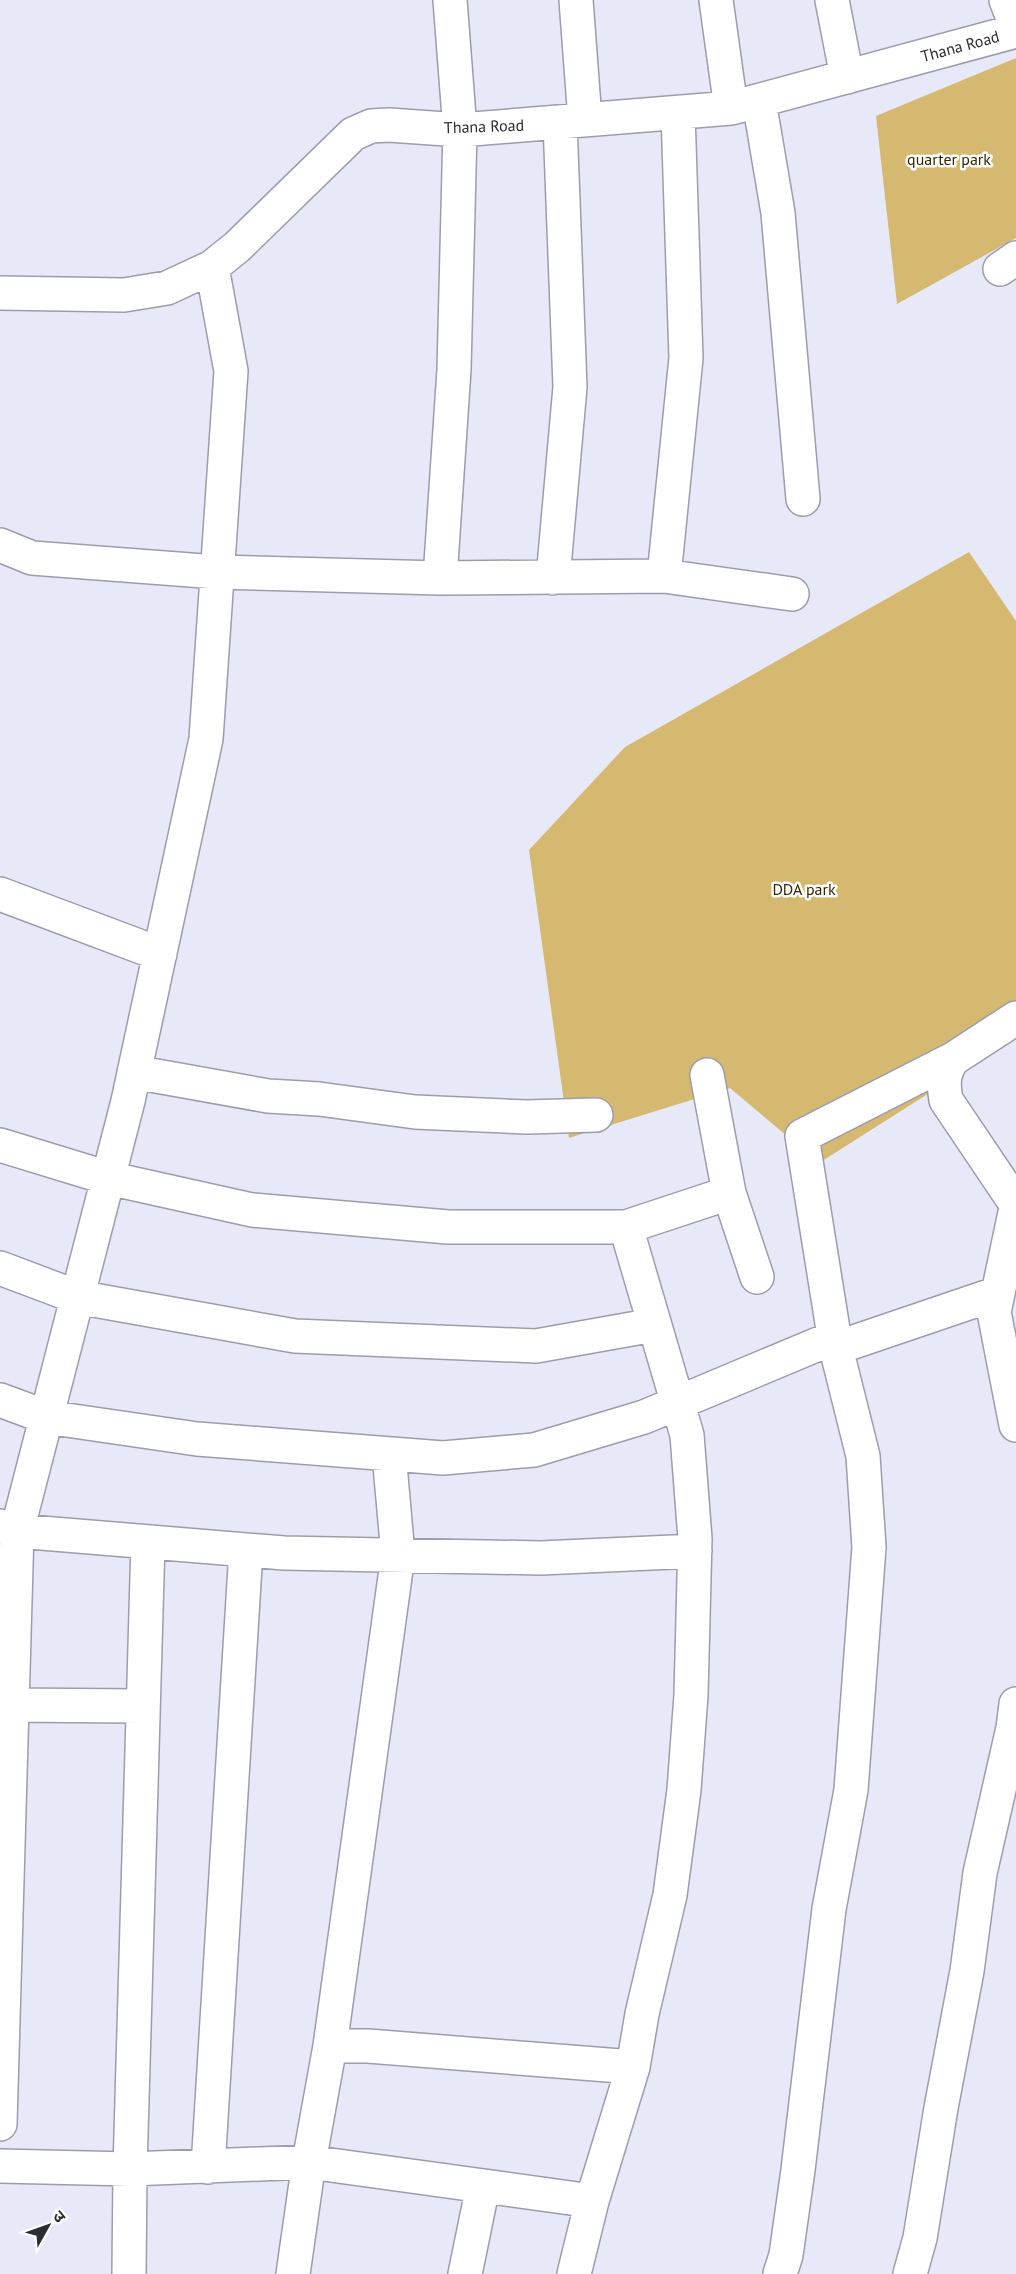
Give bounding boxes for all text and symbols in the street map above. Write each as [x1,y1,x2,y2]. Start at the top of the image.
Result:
street label: Thana Road [919,26,1001,66]
street label: Thana Road [443,115,525,137]
park label: quarter park [907,149,991,169]
park label: DDA park [772,879,836,899]
north arrow [18,2196,78,2256]
text: उ [49,2206,71,2227]

